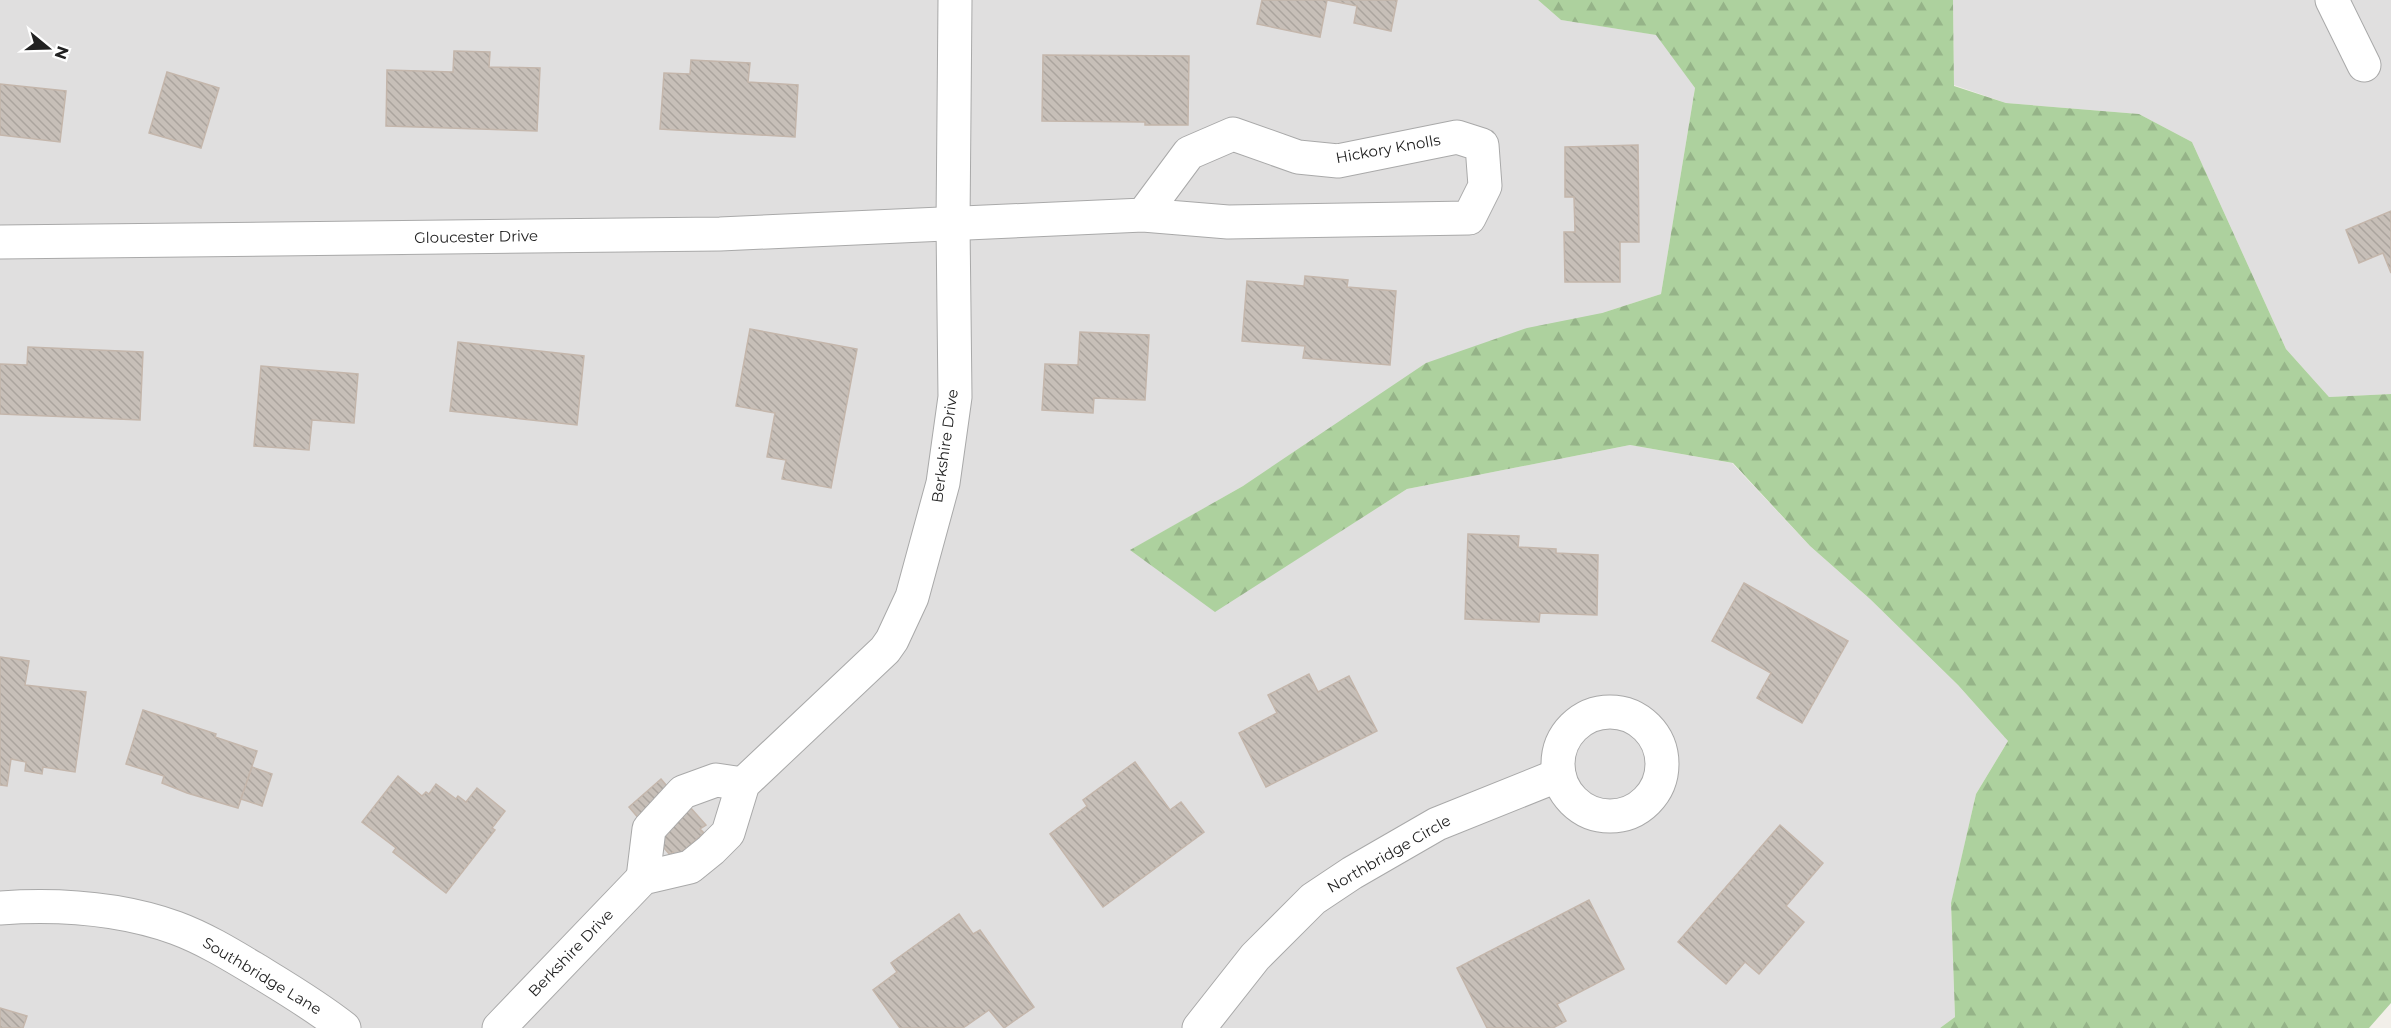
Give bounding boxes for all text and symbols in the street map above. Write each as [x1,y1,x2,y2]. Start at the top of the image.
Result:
north arrow [18,18,78,78]
text: N [51,44,73,62]
street label: Hickory Knolls [1334,130,1442,167]
street label: Gloucester Drive [414,226,538,247]
street label: Berkshire Drive [927,388,962,504]
street label: Northbridge Circle [1324,810,1454,897]
street label: Berkshire Drive [524,905,617,1000]
street label: Southbridge Lane [199,933,325,1019]

